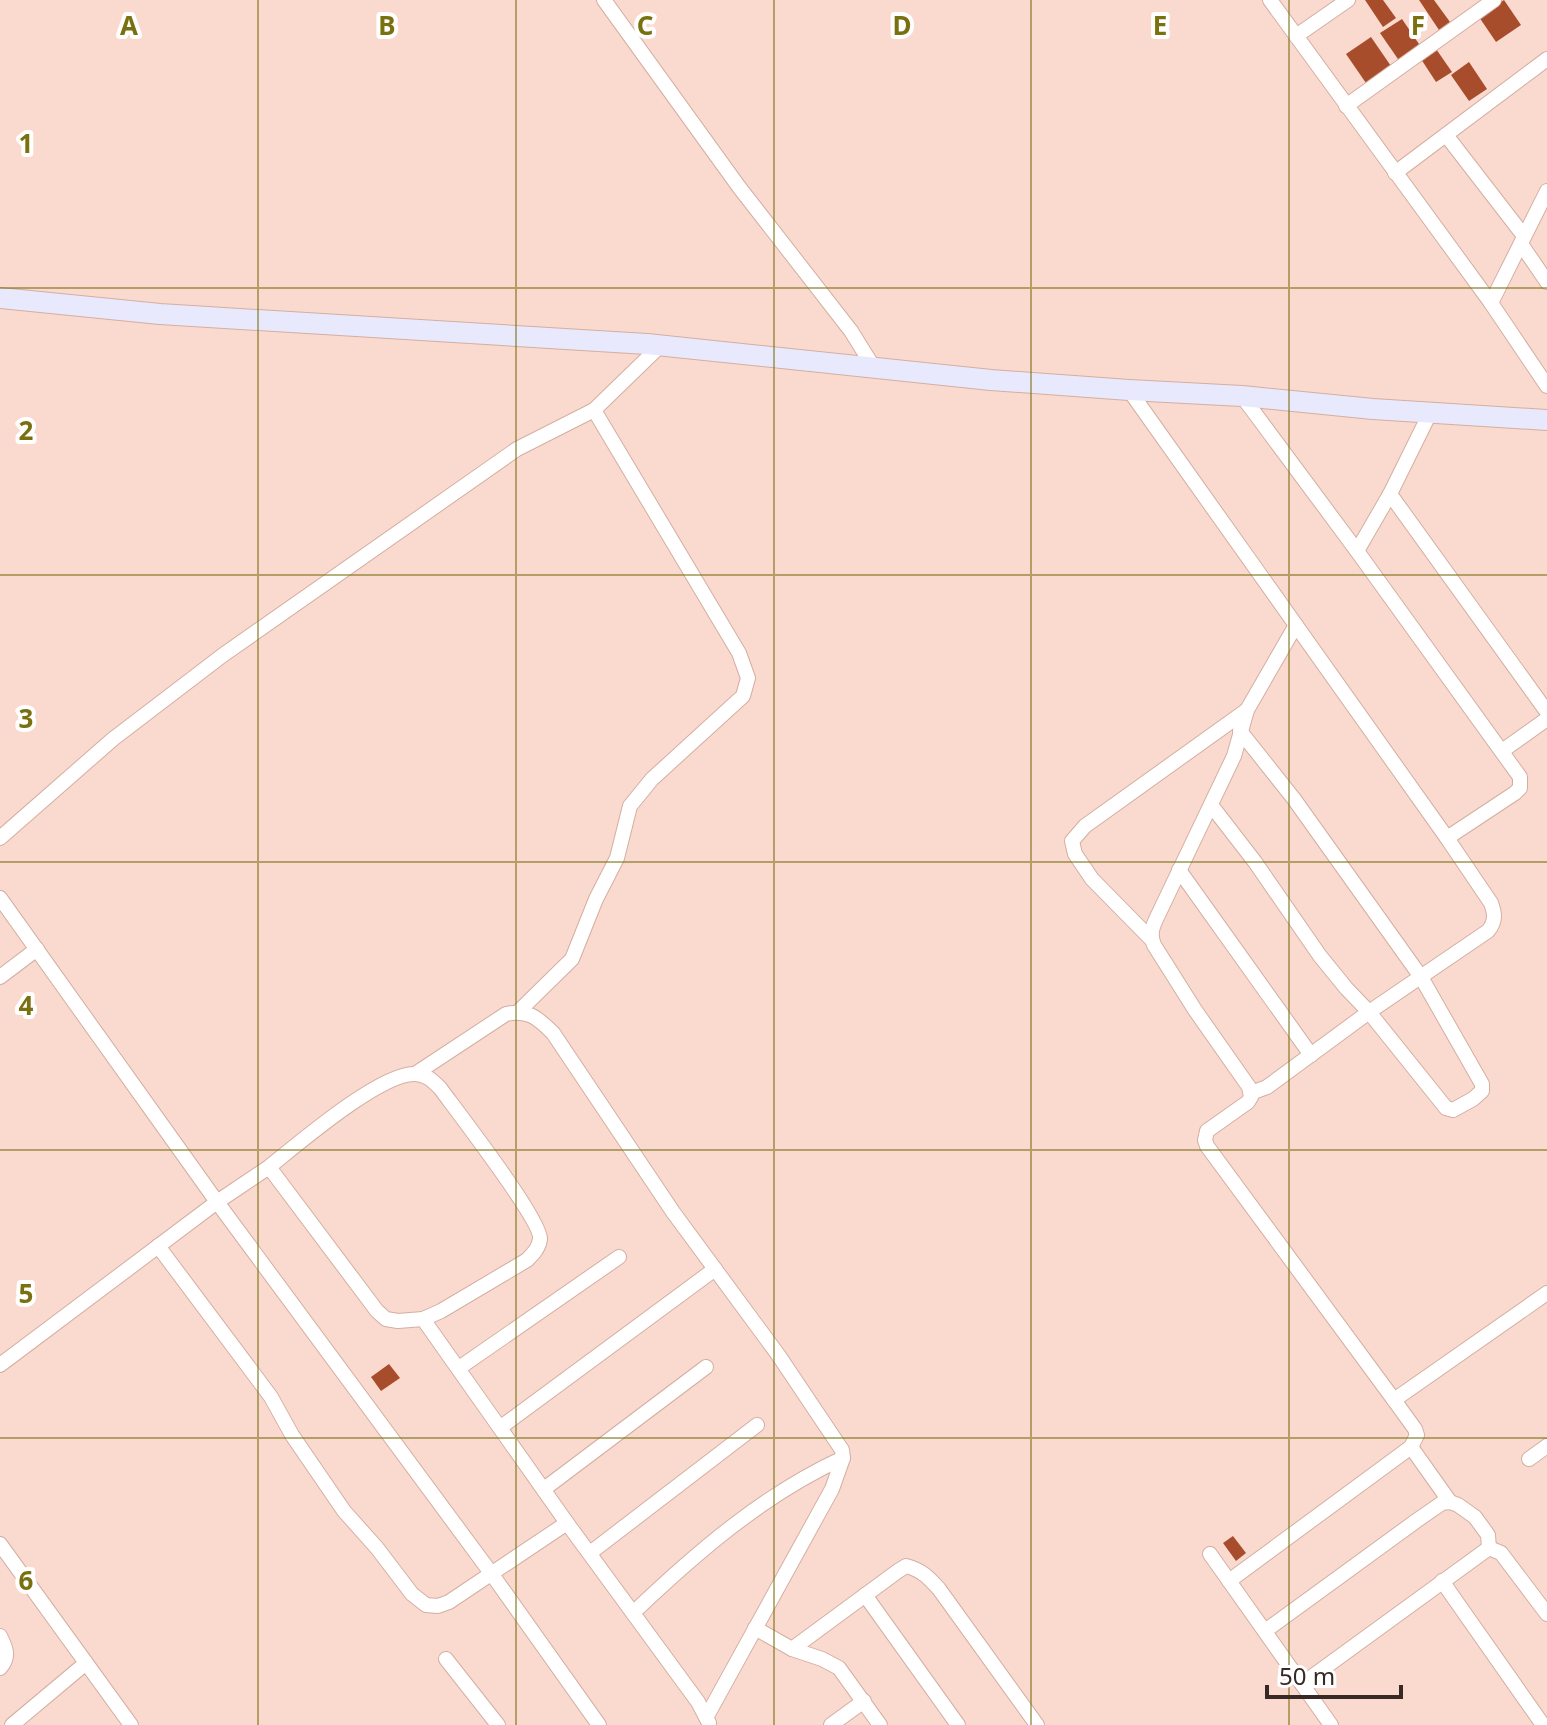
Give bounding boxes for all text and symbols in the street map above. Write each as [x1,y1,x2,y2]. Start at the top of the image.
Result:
text: A [120,7,138,43]
text: B [378,7,396,43]
text: C [637,7,653,43]
text: D [892,7,912,43]
text: E [1153,7,1167,43]
text: F [1411,7,1425,43]
text: 1 [19,125,33,161]
text: 2 [19,412,34,448]
text: 3 [19,700,33,736]
text: 4 [19,987,34,1023]
text: 5 [19,1275,33,1311]
text: 6 [19,1562,34,1598]
scale bar [1267,1649,1401,1699]
text: 50 m [1279,1659,1335,1692]

